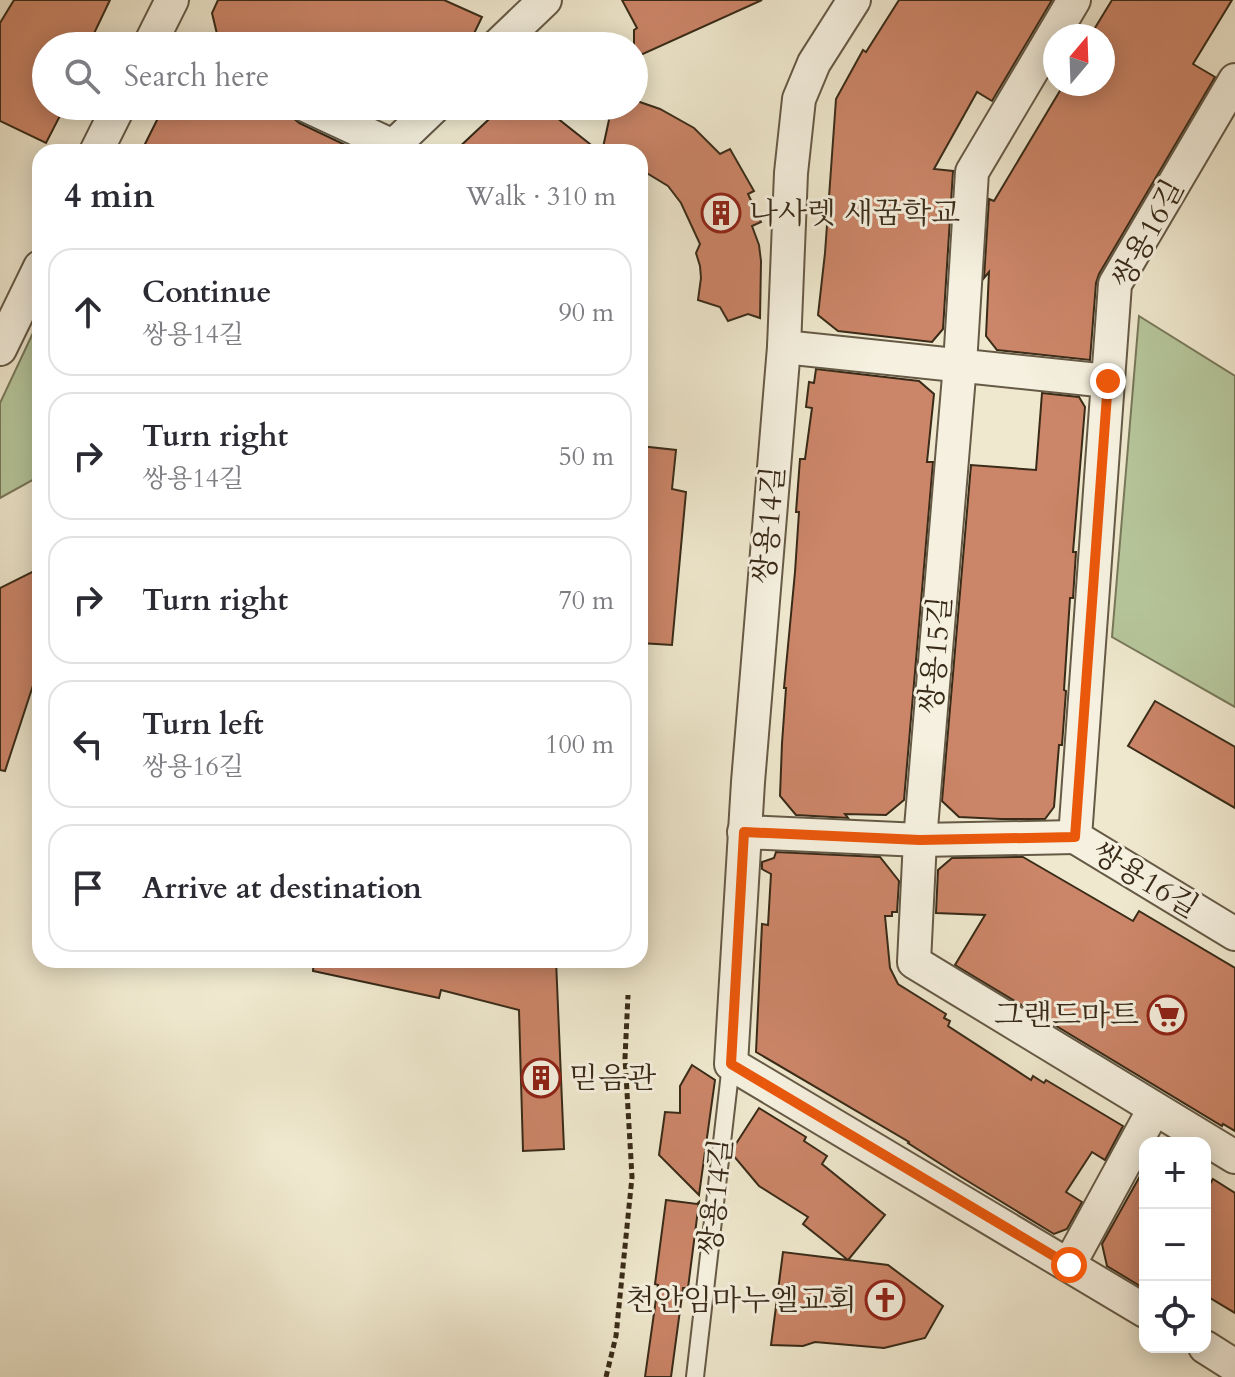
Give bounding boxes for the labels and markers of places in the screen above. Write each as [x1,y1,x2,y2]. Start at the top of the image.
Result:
building icon: 나사렛 새꿈학교 [700,192,742,234]
place label: 나사렛 새꿈학교 [749,193,960,234]
supermarket icon: 그랜드마트 [1146,994,1188,1036]
place label: 그랜드마트 [994,995,1139,1036]
building icon: 믿음관 [520,1057,562,1099]
place label: 믿음관 [569,1058,657,1099]
church icon: 천안임마누엘교회 [864,1279,906,1321]
place label: 천안임마누엘교회 [625,1280,857,1321]

